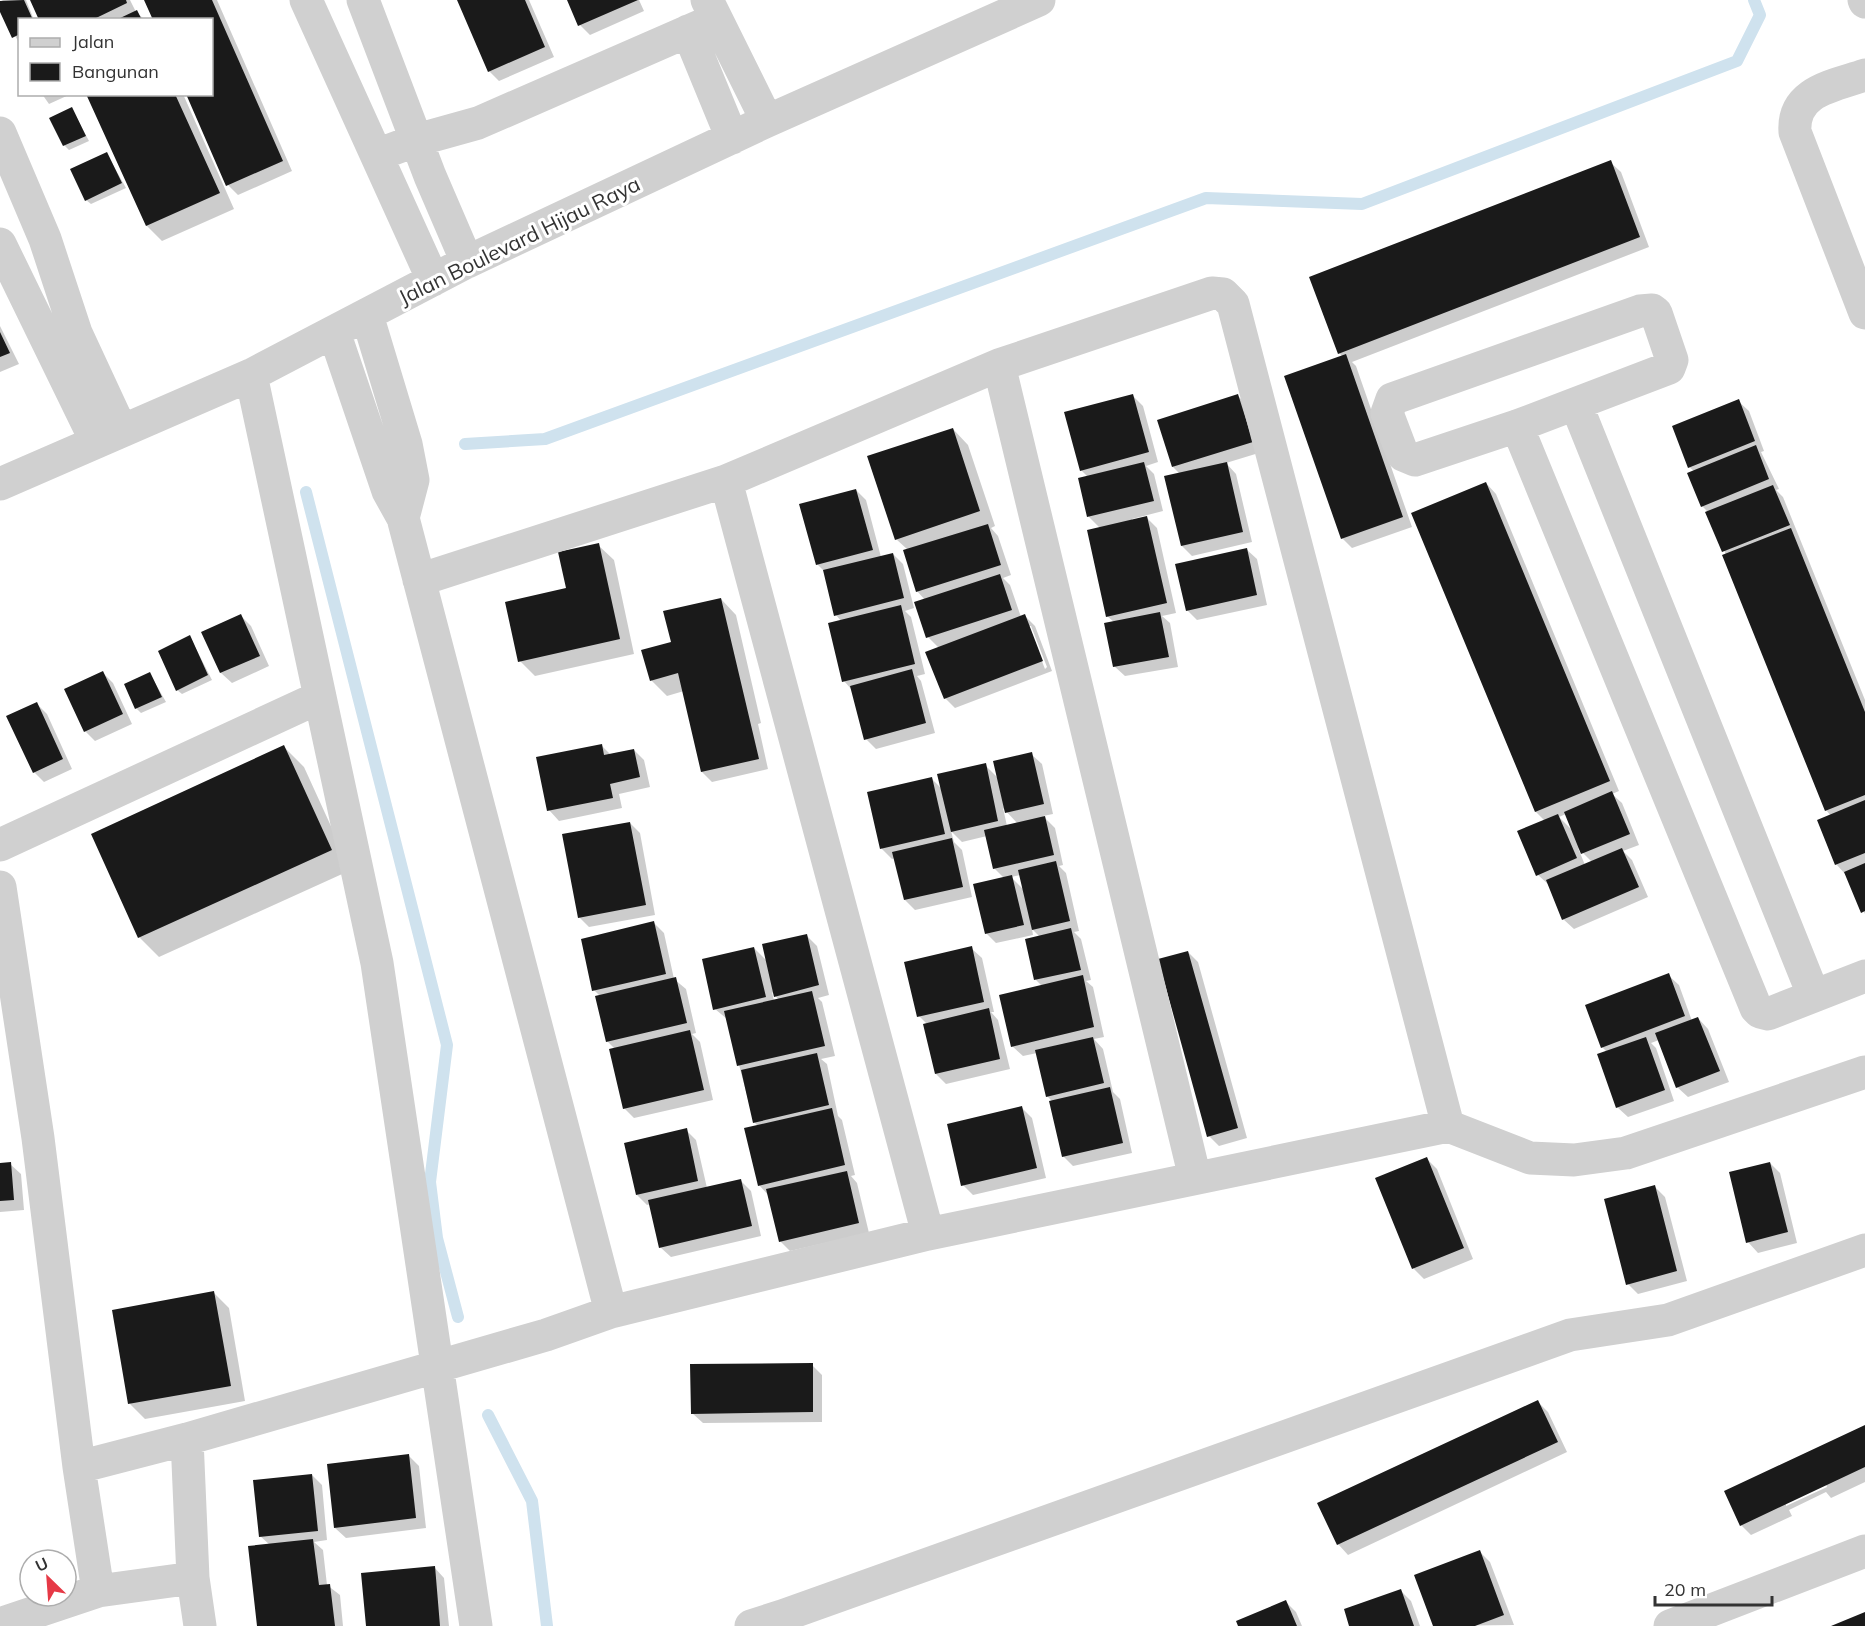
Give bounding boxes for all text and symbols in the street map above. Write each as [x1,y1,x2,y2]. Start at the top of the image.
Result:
legend [18,18,213,96]
text: Jalan [72,30,114,53]
text: Bangunan [72,60,159,83]
street label: Jalan Boulevard Hijau Raya [394,170,644,310]
north arrow [18,1548,78,1608]
text: U [32,1553,51,1576]
scale bar [1655,1569,1772,1607]
text: 20 m [1664,1578,1706,1601]

